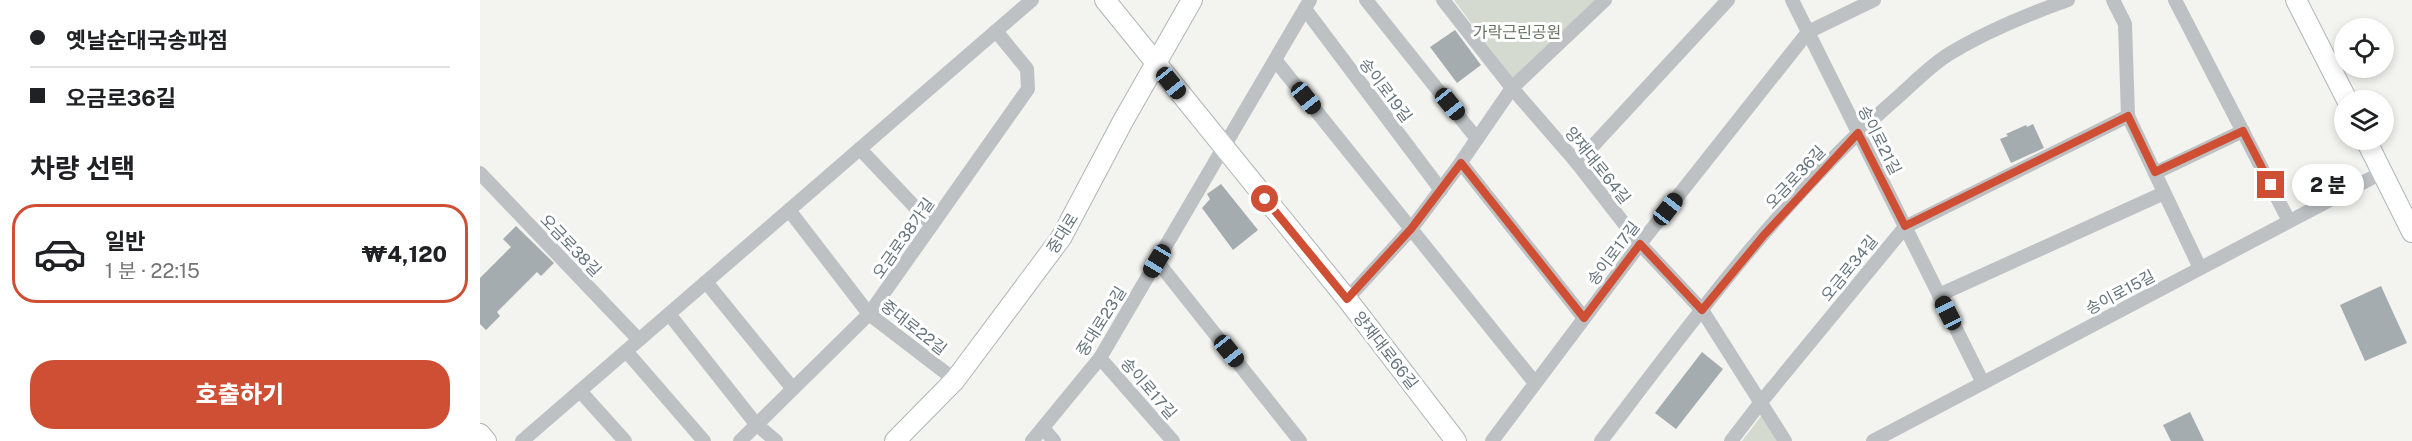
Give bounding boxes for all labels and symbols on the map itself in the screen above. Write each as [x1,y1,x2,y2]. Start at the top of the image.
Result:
park label: 가락근린공원 [1473,23,1561,42]
street label: 송이로19길 [1355,54,1416,126]
car [1153,63,1189,103]
car [1288,78,1324,118]
car [1432,84,1468,124]
street label: 송이로21길 [1854,103,1905,178]
street label: 양재대로64길 [1561,123,1634,208]
street label: 오금로36길 [1762,142,1829,213]
callout: 2 분 [2292,164,2364,206]
route end [2257,171,2284,198]
route start [1251,185,1278,212]
car [1650,189,1686,229]
street label: 오금로38가길 [869,194,938,282]
street label: 중대로 [1043,209,1082,257]
street label: 오금로38길 [536,210,605,280]
street label: 송이로17길 [1583,218,1644,289]
street label: 오금로34길 [1817,232,1882,305]
car [1140,241,1174,281]
street label: 송이로15길 [2082,266,2158,319]
street label: 중대로23길 [1073,283,1130,360]
car [1932,293,1964,333]
street label: 중대로22길 [877,296,950,359]
street label: 양재대로66길 [1349,308,1422,393]
car [1211,331,1247,371]
street label: 송이로17길 [1117,354,1180,423]

